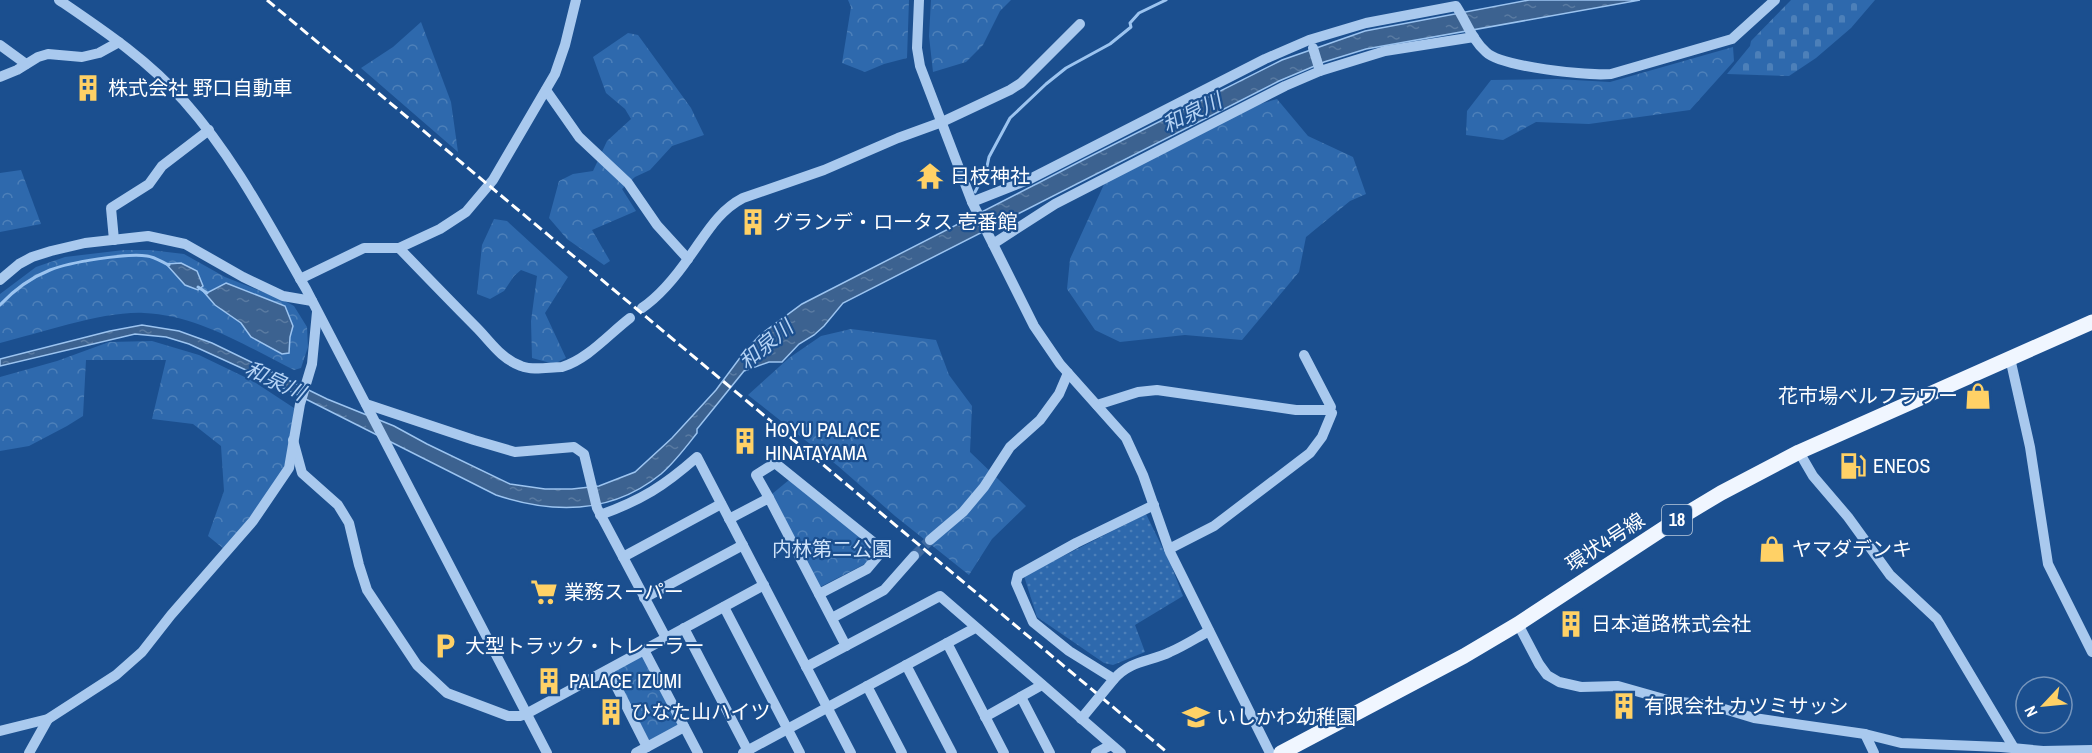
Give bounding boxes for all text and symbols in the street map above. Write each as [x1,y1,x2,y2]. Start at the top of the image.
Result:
building icon: 株式会社 野口自動車 [73,73,103,103]
place label: 株式会社 野口自動車 [108,74,293,101]
water label: 和泉川 [1157,85,1228,139]
temple icon: 日枝神社 [915,161,945,191]
place label: 日枝神社 [950,162,1030,189]
building icon: グランデ・ロータス 壱番館 [738,207,768,237]
place label: グランデ・ロータス 壱番館 [773,208,1018,235]
water label: 和泉川 [732,312,801,376]
water label: 和泉川 [241,354,312,408]
shop icon: 花市場ベルフラワー [1963,381,1993,411]
place label: 花市場ベルフラワー [1778,382,1958,409]
place label: HOYU PALACE HINATAYAMA [765,416,880,466]
building icon: HOYU PALACE HINATAYAMA [730,426,760,456]
fuel station icon: ENEOS [1838,451,1868,481]
place label: ENEOS [1873,452,1930,479]
road number: 18 [1662,505,1692,535]
street label: 環状4号線 [1560,506,1649,577]
shop icon: ヤマダデンキ [1757,534,1787,564]
park label: 内林第二公園 [772,535,892,562]
place label: ヤマダデンキ [1792,535,1912,562]
supermarket icon: 業務スーパー [529,577,559,607]
place label: 業務スーパー [564,578,684,605]
building icon: 日本道路株式会社 [1556,609,1586,639]
place label: 日本道路株式会社 [1591,610,1751,637]
parking icon: 大型トラック・トレーラー [430,631,460,661]
place label: 大型トラック・トレーラー [465,632,705,659]
building icon: PALACE IZUMI [534,666,564,696]
place label: PALACE IZUMI [569,667,682,694]
north arrow [2014,675,2074,735]
building icon: 有限会社 カツミサッシ [1609,691,1639,721]
place label: 有限会社 カツミサッシ [1644,692,1849,719]
building icon: ひなた山ハイツ [596,697,626,727]
place label: ひなた山ハイツ [631,698,771,725]
school or university icon: いしかわ幼稚園 [1181,702,1211,732]
text: N [2019,702,2042,721]
place label: いしかわ幼稚園 [1216,703,1356,730]

